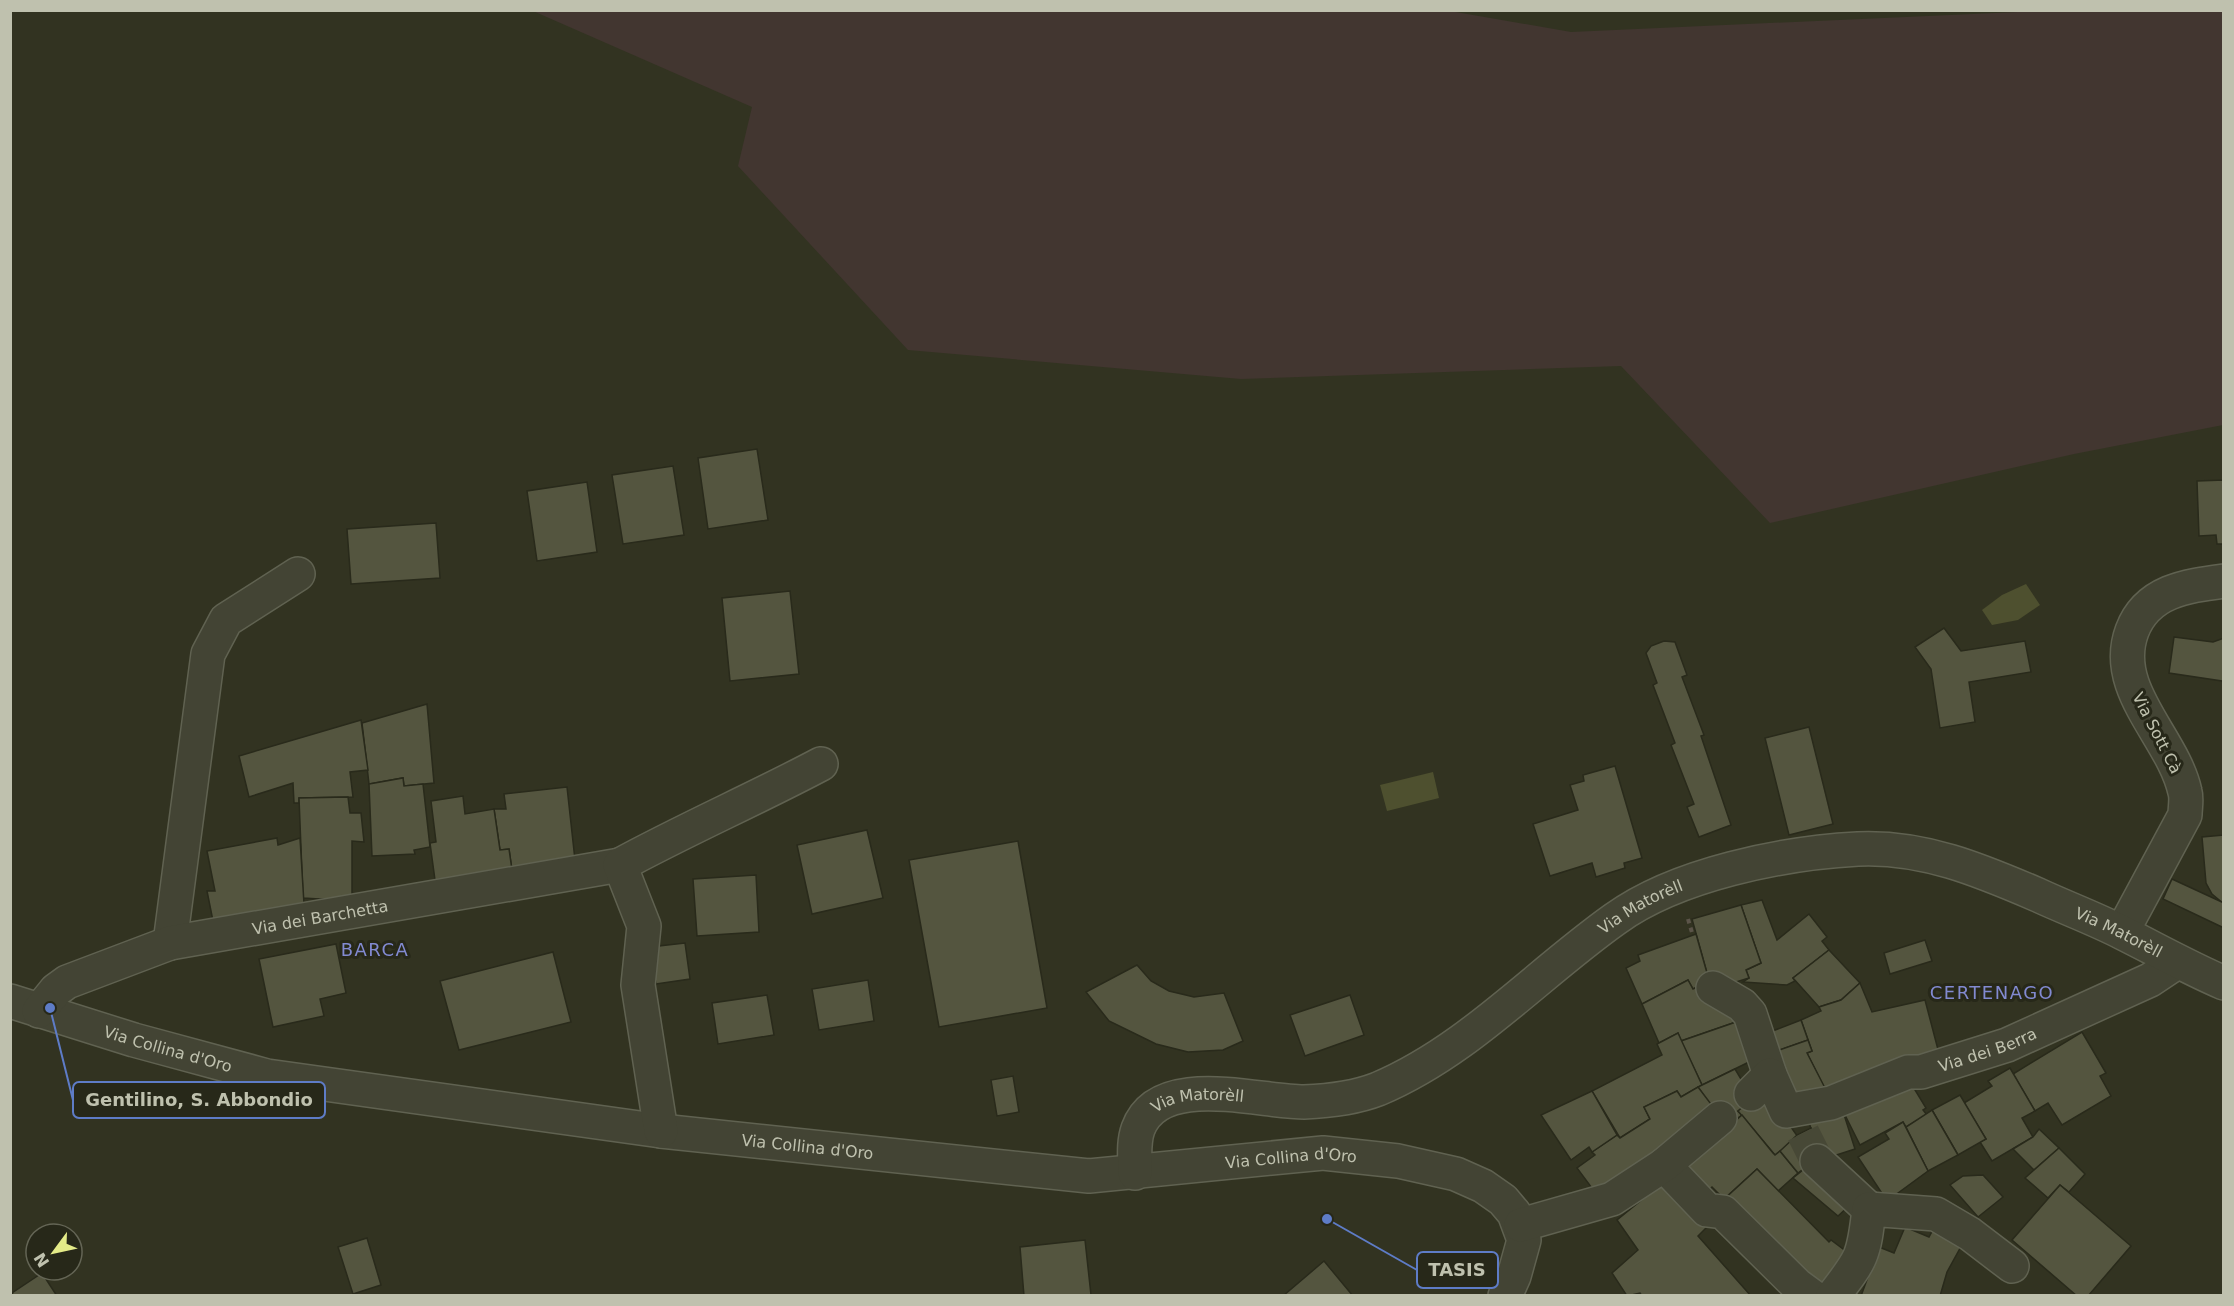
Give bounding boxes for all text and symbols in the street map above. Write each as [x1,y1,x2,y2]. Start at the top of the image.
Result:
street label: Via Sott Cà [2128,689,2186,777]
street label: Via Matorèll [1594,875,1685,938]
street label: Via dei Barchetta [251,896,389,938]
street label: Via Matorèll [2072,903,2166,961]
district label: BARCA [341,939,409,960]
district label: CERTENAGO [1930,982,2054,1003]
street label: Via Collina d'Oro [101,1022,234,1076]
street label: Via dei Berra [1936,1023,2040,1076]
callout: Gentilino, S. Abbondio [73,1082,325,1118]
street label: Via Matorèll [1147,1084,1245,1116]
text: Gentilino, S. Abbondio [85,1089,313,1110]
street label: Via Collina d'Oro [741,1130,874,1163]
street label: Via Collina d'Oro [1224,1143,1358,1172]
north arrow [24,1222,84,1282]
text: N [30,1249,53,1271]
callout: TASIS [1417,1252,1498,1288]
text: TASIS [1428,1259,1486,1280]

